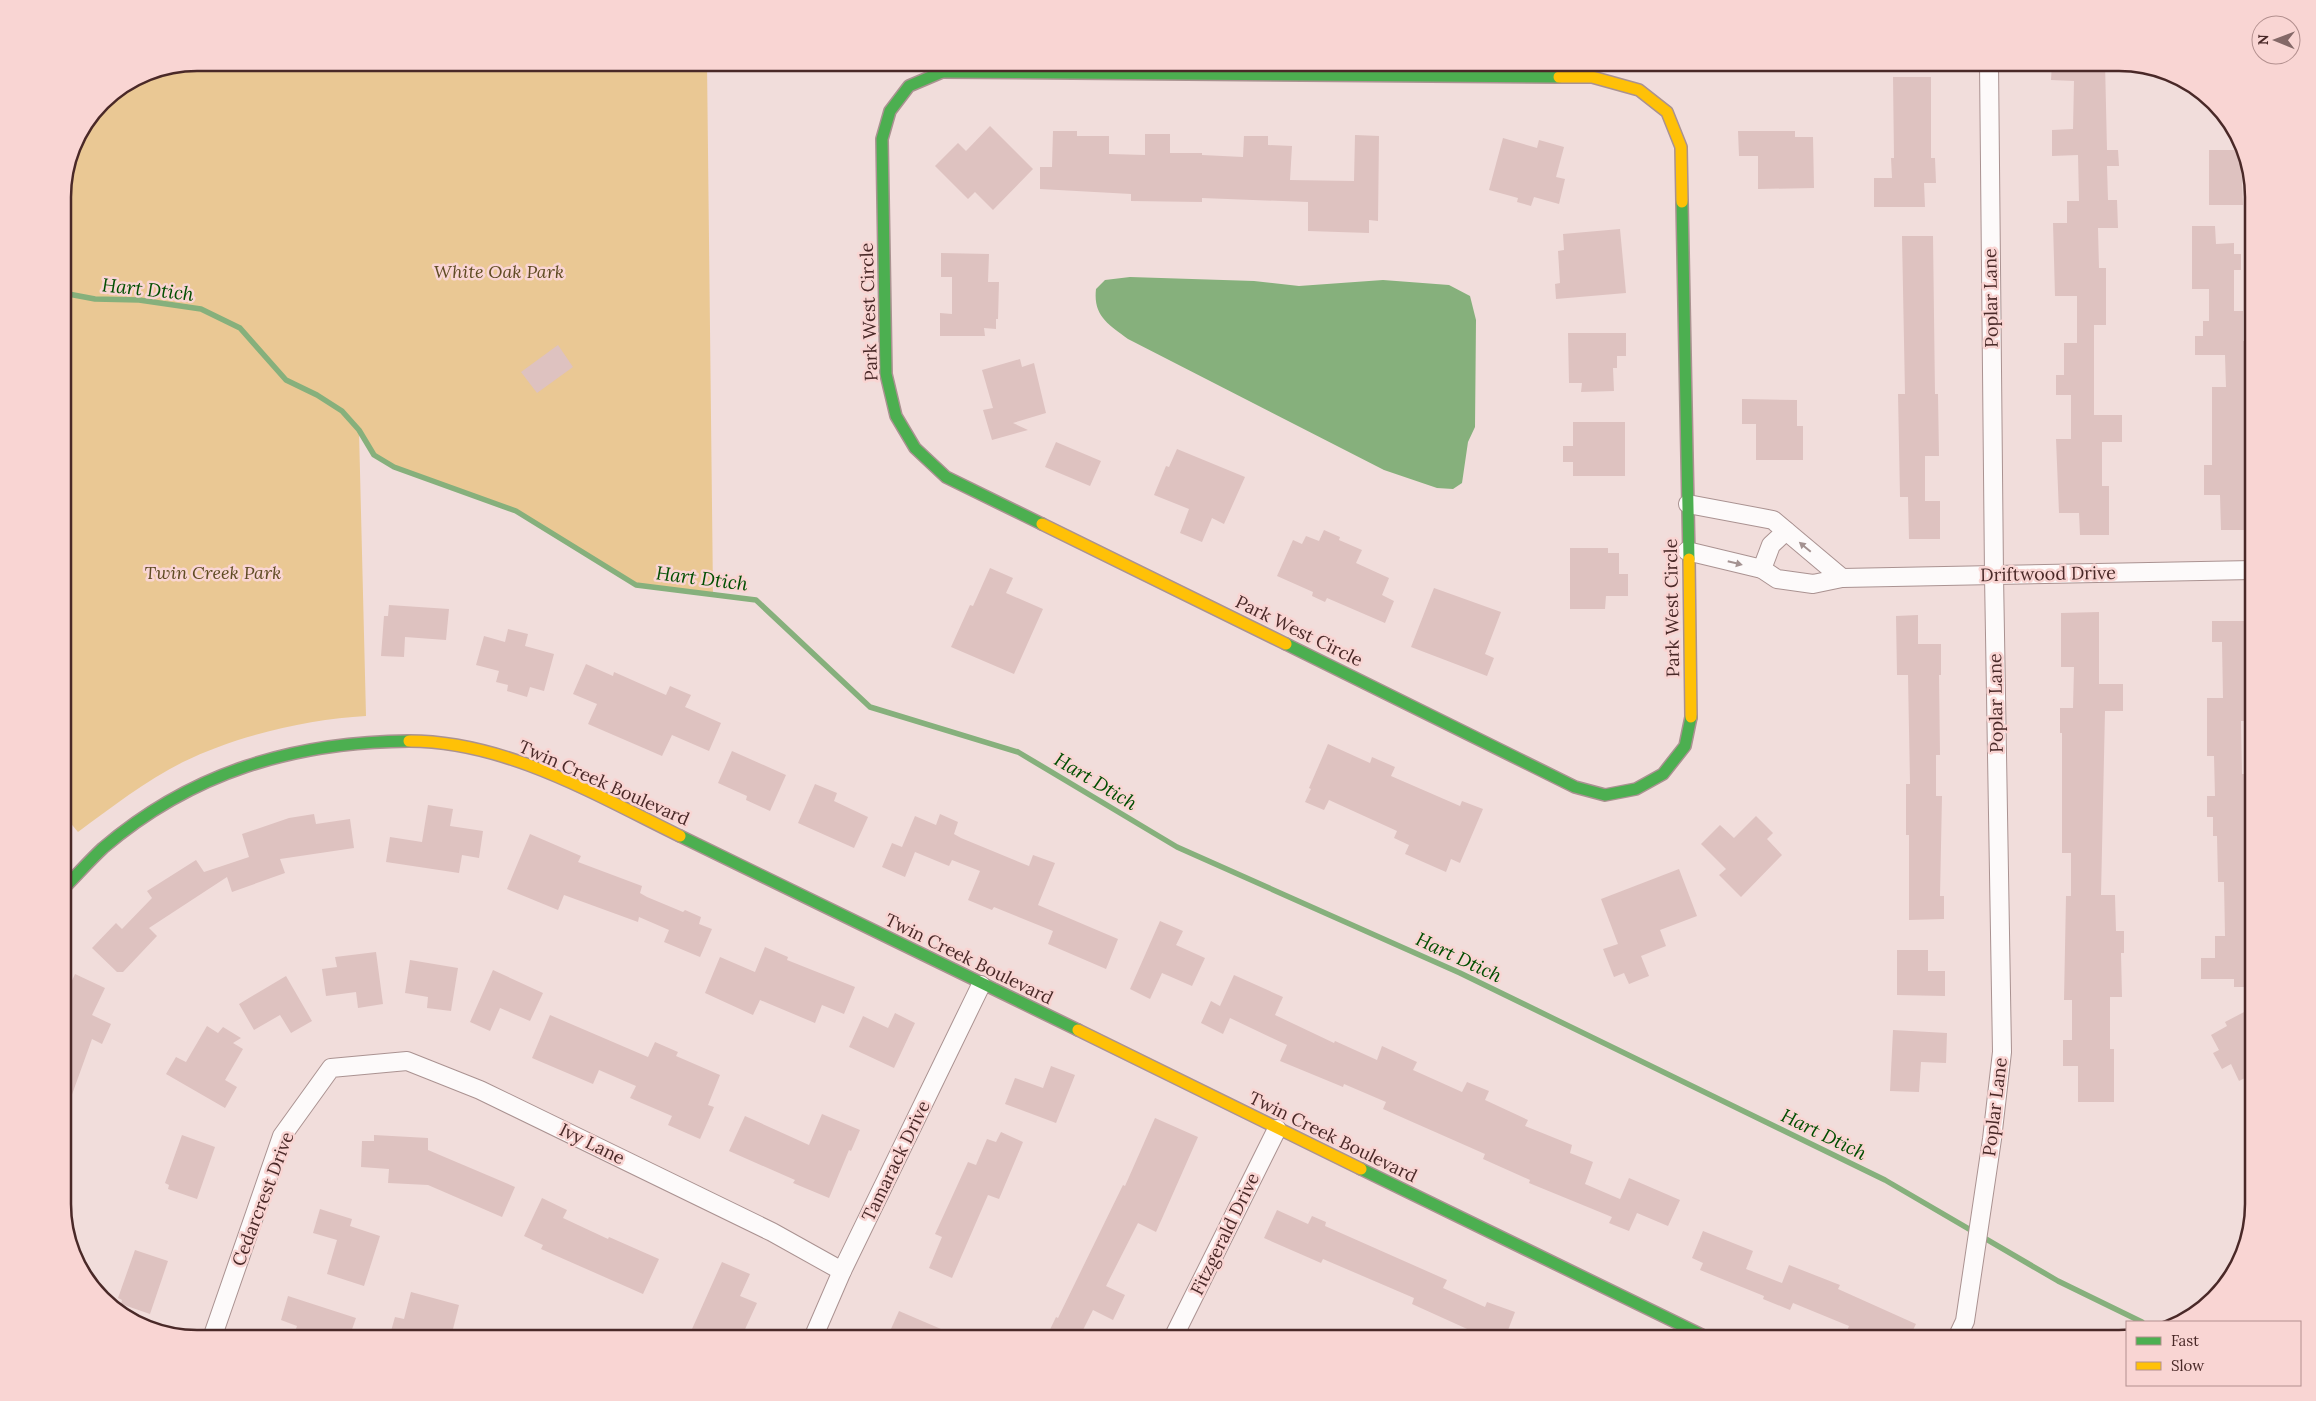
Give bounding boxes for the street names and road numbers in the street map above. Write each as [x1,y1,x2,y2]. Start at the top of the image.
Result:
street label: Park West Circle [855,242,882,382]
street label: Poplar Lane [1978,248,2003,348]
street label: Park West Circle [1659,538,1684,678]
street label: Driftwood Drive [1980,561,2116,586]
street label: Park West Circle [1232,590,1367,671]
street label: Poplar Lane [1983,653,2008,753]
street label: Twin Creek Boulevard [515,735,693,831]
street label: Twin Creek Boulevard [881,908,1057,1009]
street label: Poplar Lane [1977,1056,2012,1158]
street label: Twin Creek Boulevard [1245,1086,1421,1187]
street label: Tamarack Drive [856,1096,935,1225]
street label: Ivy Lane [556,1118,629,1169]
street label: Cedarcrest Drive [226,1128,299,1269]
street label: Fitzgerald Drive [1185,1169,1264,1299]

